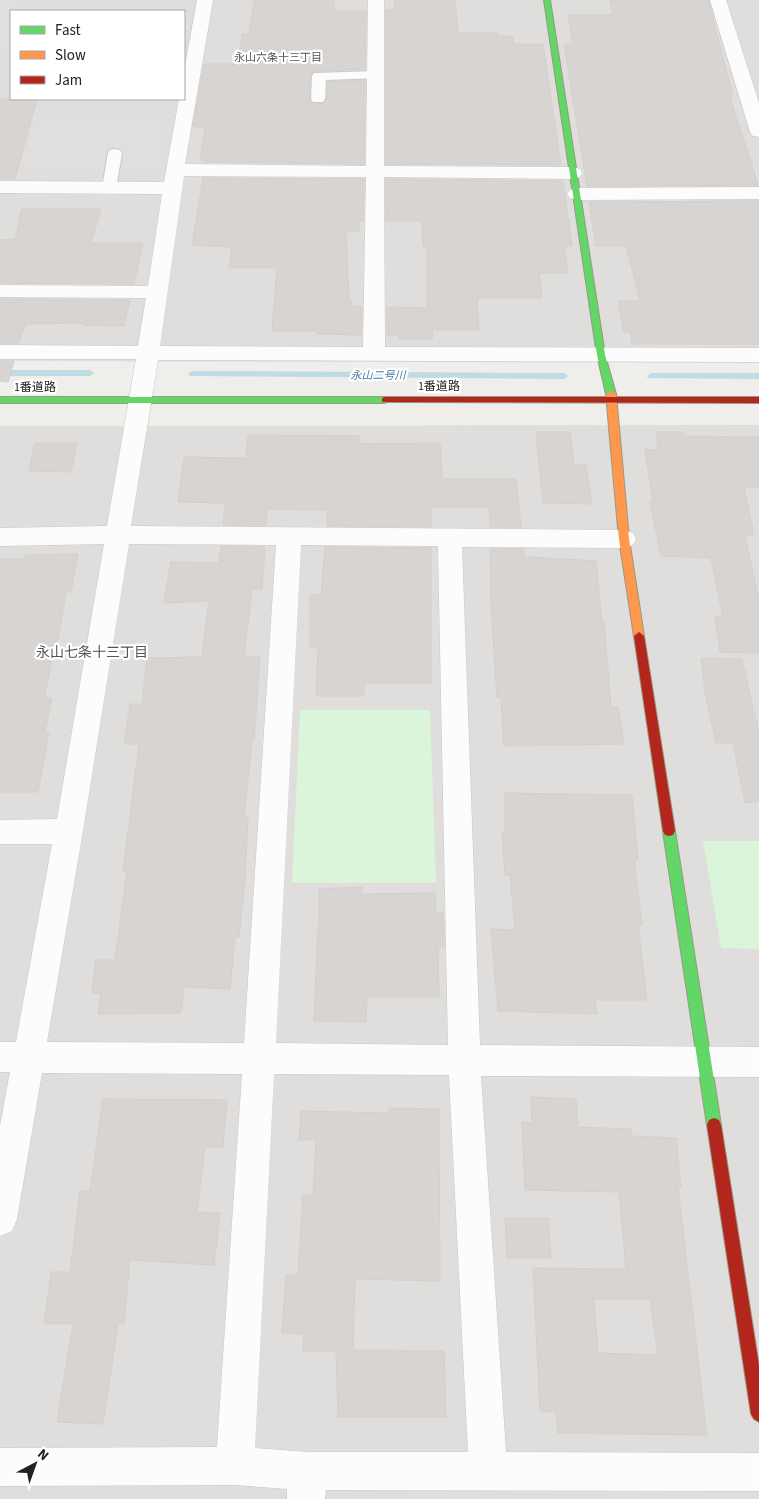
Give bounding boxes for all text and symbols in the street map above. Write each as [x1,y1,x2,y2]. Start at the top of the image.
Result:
legend [10,10,185,100]
text: Fast [55,20,81,41]
text: Slow [55,45,86,66]
district label: 永山六条十三丁目 [234,50,322,65]
text: Jam [55,70,82,91]
water label: 永山二号川 [351,368,406,383]
street label: 1番道路 [418,378,460,395]
street label: 1番道路 [14,379,56,396]
district label: 永山七条十三丁目 [36,643,148,663]
north arrow [10,1439,60,1489]
text: N [33,1444,53,1466]

